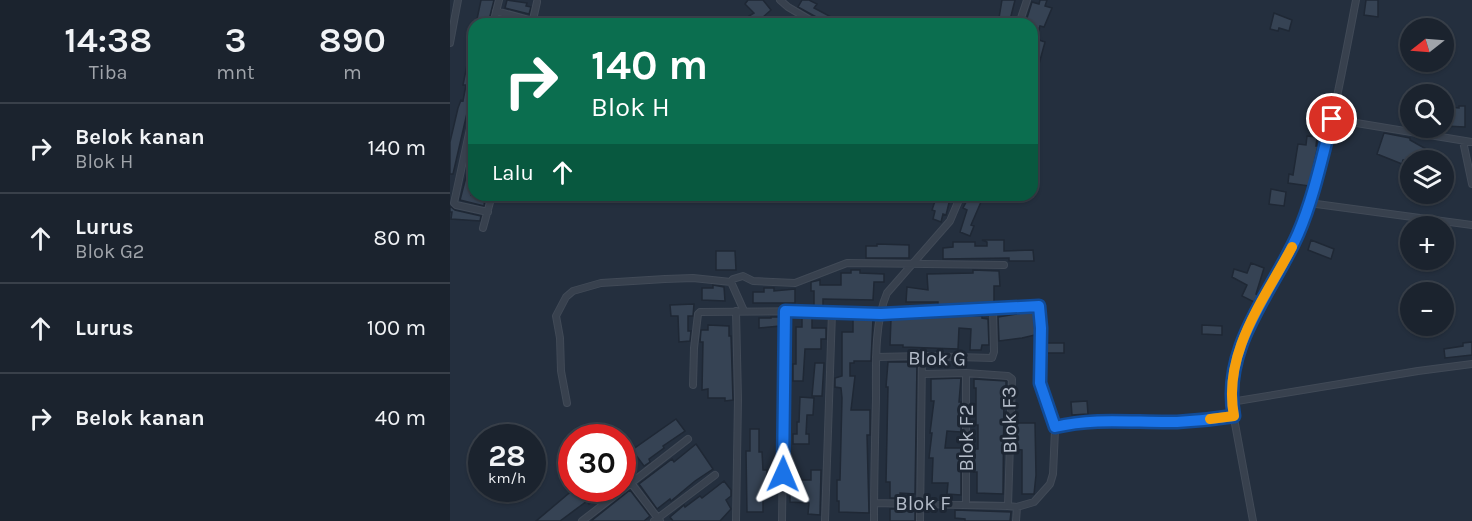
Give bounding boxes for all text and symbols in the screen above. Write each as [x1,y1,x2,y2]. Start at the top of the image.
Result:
north arrow [1400,18,1454,72]
map controls [1400,18,1454,336]
text: 14:38 [64,19,152,61]
text: 3 [224,19,247,61]
text: 890 [319,19,386,61]
text: 140 m [591,40,708,90]
icon: right [492,42,570,120]
text: Tiba [89,61,128,84]
text: mnt [216,61,255,84]
text: m [343,61,362,84]
button: search [1400,84,1454,138]
text: Blok H [591,91,670,123]
pin [1306,93,1357,144]
icon: arrive [1315,102,1348,135]
text: Belok kanan [75,124,205,150]
icon: right [24,132,57,165]
text: 140 m [368,135,426,161]
text: Blok H [75,150,133,173]
button: layers [1400,150,1454,204]
icon: ahead [546,156,579,189]
text: Lalu [492,160,534,186]
text: Lurus [75,214,134,240]
button: + [1400,216,1454,270]
icon: ahead [24,222,57,255]
text: 80 m [374,225,426,251]
text: Blok G2 [75,240,144,263]
button: − [1400,282,1454,336]
icon: ahead [24,312,57,345]
text: Lurus [75,315,134,341]
text: 100 m [367,315,426,341]
street label: Blok G [908,346,966,371]
street label: Blok F3 [997,386,1022,454]
icon: right [24,402,57,435]
street label: Blok F2 [955,404,978,472]
text: Belok kanan [75,405,205,431]
text: 40 m [375,405,426,431]
speed limit sign: 30 [558,424,636,502]
text: 28 [488,438,526,474]
position arrow [751,442,815,506]
text: km/h [488,469,526,487]
street label: Blok F [895,492,951,515]

